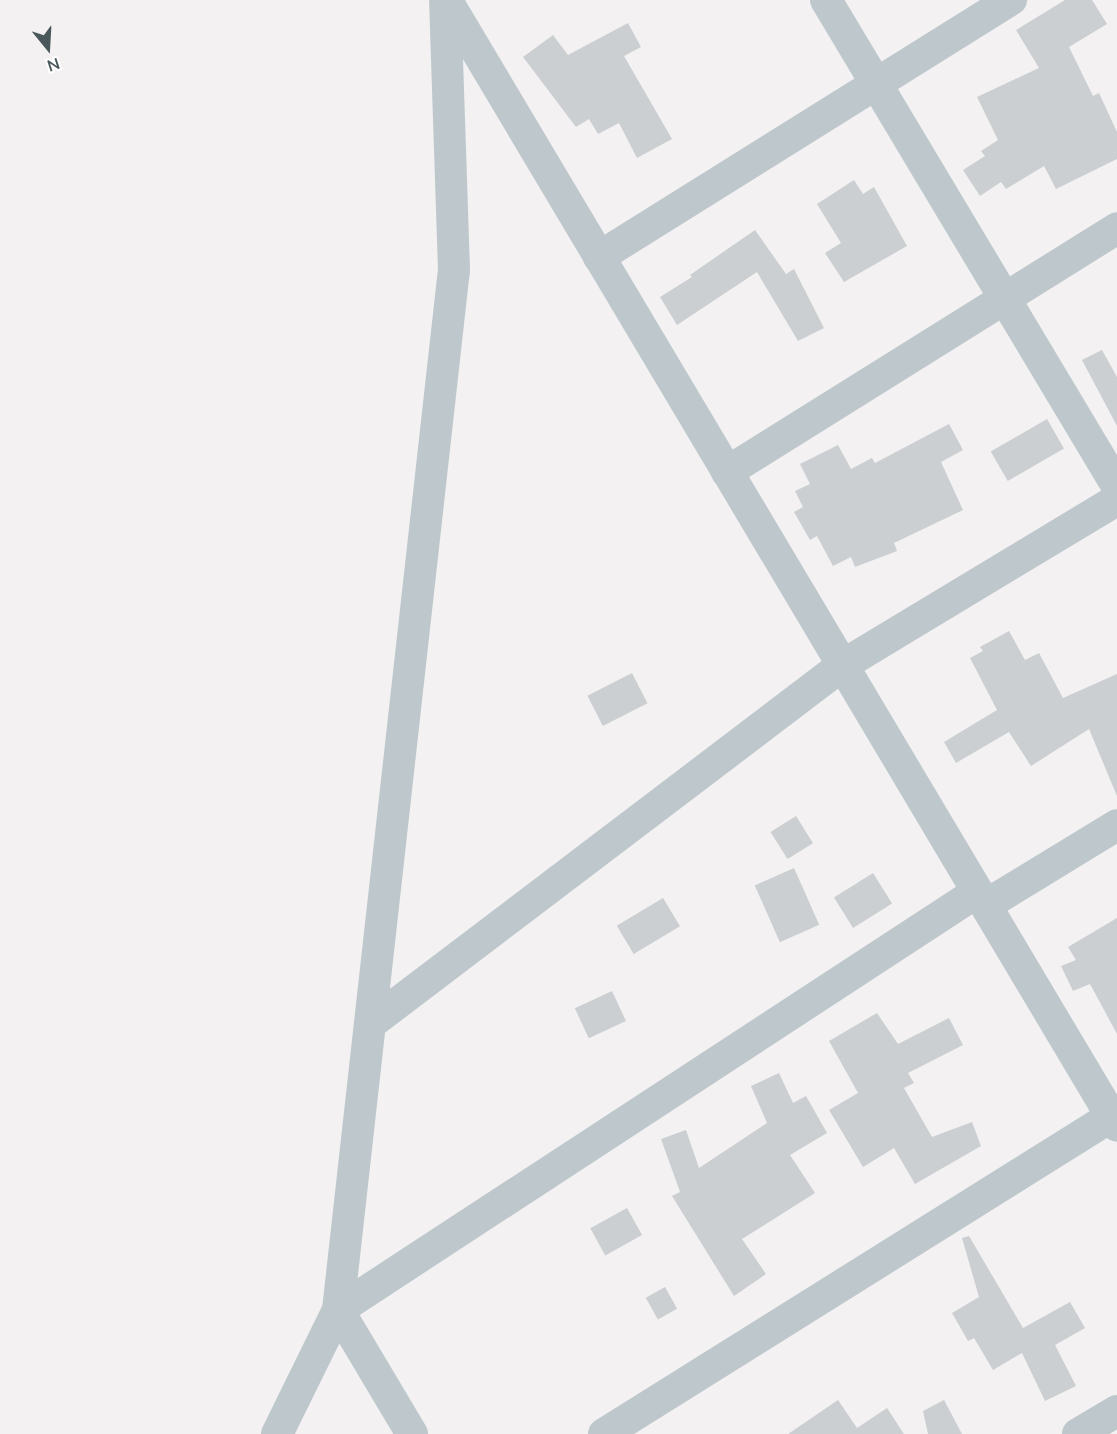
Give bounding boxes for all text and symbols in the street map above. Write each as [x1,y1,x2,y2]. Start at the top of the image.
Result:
north arrow [18,18,78,78]
text: N [45,54,62,76]

